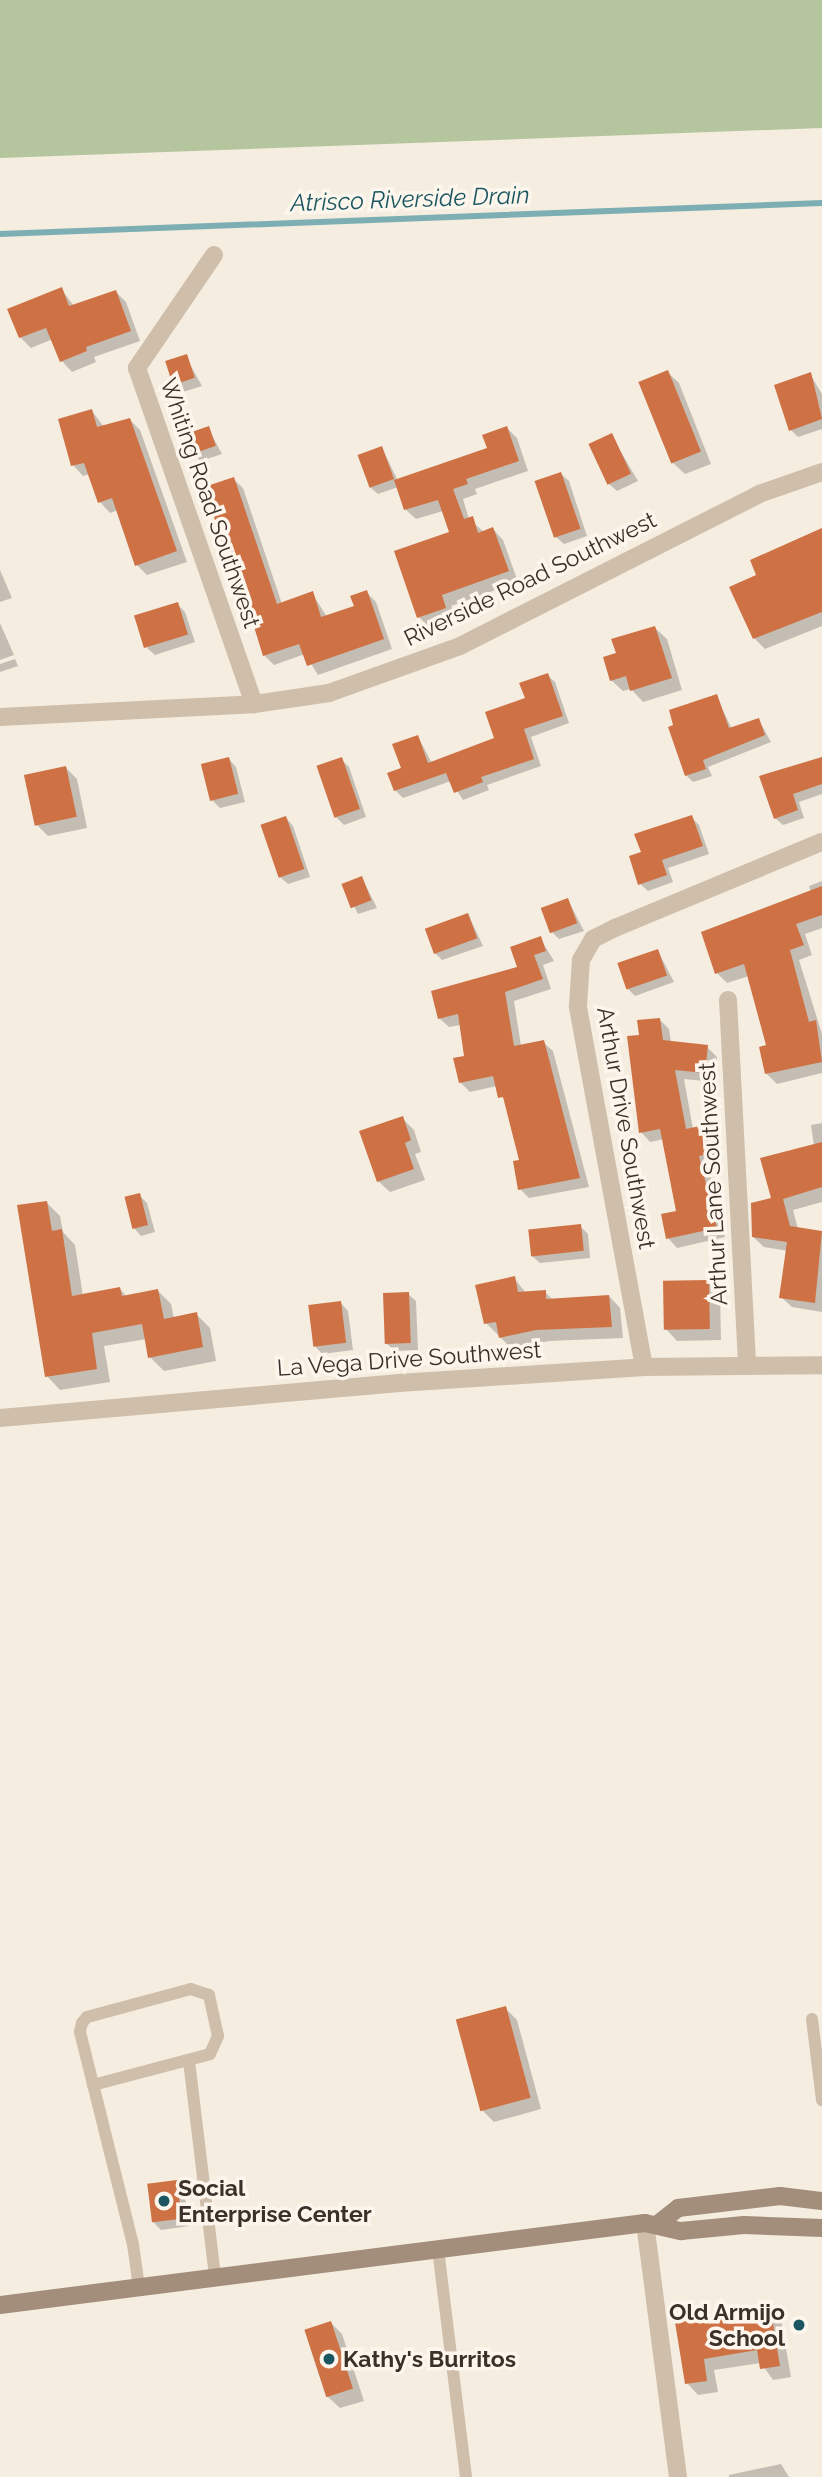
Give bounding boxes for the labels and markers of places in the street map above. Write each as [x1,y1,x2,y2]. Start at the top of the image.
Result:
place label: Social Enterprise Center [178,2174,372,2228]
marker: Social Enterprise Center [156,2193,172,2209]
place label: Old Armijo School [668,2298,785,2352]
marker: Old Armijo School [791,2317,807,2333]
place label: Kathy's Burritos [343,2345,516,2373]
marker: Kathy's Burritos [321,2351,337,2367]

